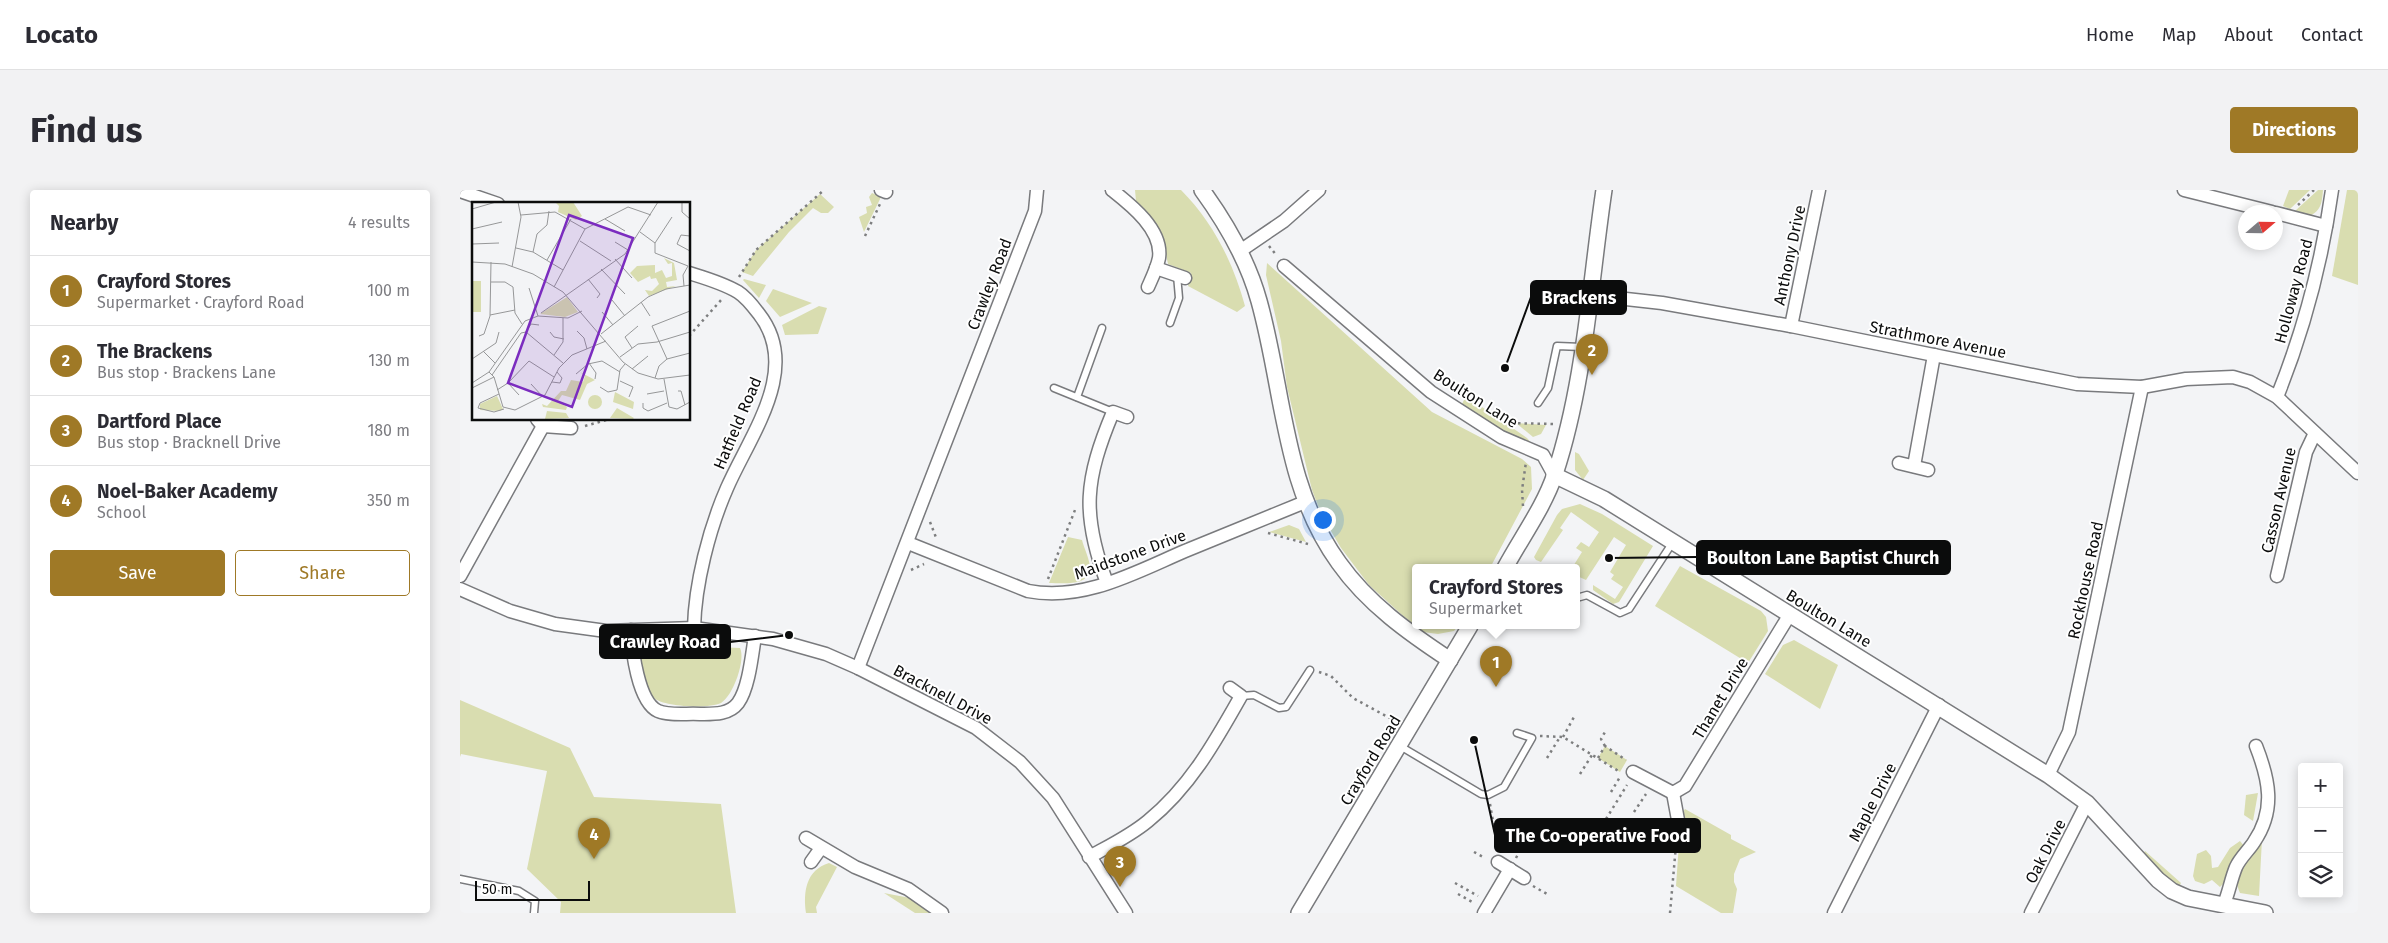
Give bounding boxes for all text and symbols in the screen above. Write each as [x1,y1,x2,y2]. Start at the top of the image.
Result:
text: Locato [25,21,98,49]
text: Home [2086,24,2134,46]
text: Map [2162,24,2196,46]
text: About [2224,24,2273,46]
text: Contact [2301,24,2363,46]
button: Directions [2230,107,2358,153]
text: Find us [30,109,142,151]
inset map [472,202,690,420]
street label: Anthony Drive [1770,203,1809,307]
north arrow [2238,205,2283,250]
text: Nearby [50,210,118,236]
text: 4 results [348,213,410,232]
street label: Crawley Road [963,236,1016,333]
street label: Holloway Road [2270,237,2317,346]
text: Crayford Stores [97,270,231,293]
text: 1 [62,281,70,300]
text: 100 m [367,281,410,300]
callout: Brackens [1531,281,1626,314]
text: Brackens [1542,287,1617,309]
text: Supermarket · Crayford Road [97,293,305,312]
street label: Strathmore Avenue [1868,317,2008,362]
pin: 2 [1576,334,1608,375]
text: The Brackens [97,340,212,363]
text: 2 [62,351,70,370]
text: 130 m [368,351,410,370]
text: Bus stop · Brackens Lane [97,363,276,382]
street label: Boulton Lane [1430,365,1522,432]
street label: Hatfield Road [709,374,765,472]
text: Dartford Place [97,410,222,433]
text: 3 [62,421,70,440]
text: 180 m [367,421,410,440]
text: Bus stop · Bracknell Drive [97,433,281,452]
street label: Casson Avenue [2257,445,2300,555]
text: Noel-Baker Academy [97,480,278,503]
text: 4 [61,491,71,510]
text: 350 m [367,491,410,510]
text: School [97,503,146,522]
your location [1310,507,1336,533]
street label: Rockhouse Road [2064,519,2107,641]
street label: Maidstone Drive [1072,525,1189,583]
callout: Boulton Lane Baptist Church [1697,541,1950,574]
text: Boulton Lane Baptist Church [1707,547,1939,569]
button: Save [50,550,225,596]
button: Share [235,550,410,596]
popup [1412,564,1580,629]
text: Crayford Stores [1429,576,1563,599]
street label: Boulton Lane [1783,586,1875,651]
text: Supermarket [1429,599,1523,618]
callout: Crawley Road [600,625,730,658]
text: Crawley Road [610,631,720,653]
pin: 1 [1480,646,1512,687]
street label: Thanet Drive [1689,654,1752,743]
street label: Bracknell Drive [890,660,995,728]
street label: Crayford Road [1336,712,1405,809]
street label: Maple Drive [1845,760,1900,845]
map controls [2298,763,2343,898]
button: + [2298,763,2343,808]
button: − [2298,808,2343,853]
street label: Oak Drive [2021,816,2070,887]
pin: 4 [578,818,610,859]
callout: The Co-operative Food [1495,819,1700,852]
text: The Co-operative Food [1505,825,1691,847]
pin: 3 [1104,846,1136,887]
button: layers [2298,853,2343,898]
scale bar [475,878,590,901]
text: 50 m [482,881,513,898]

